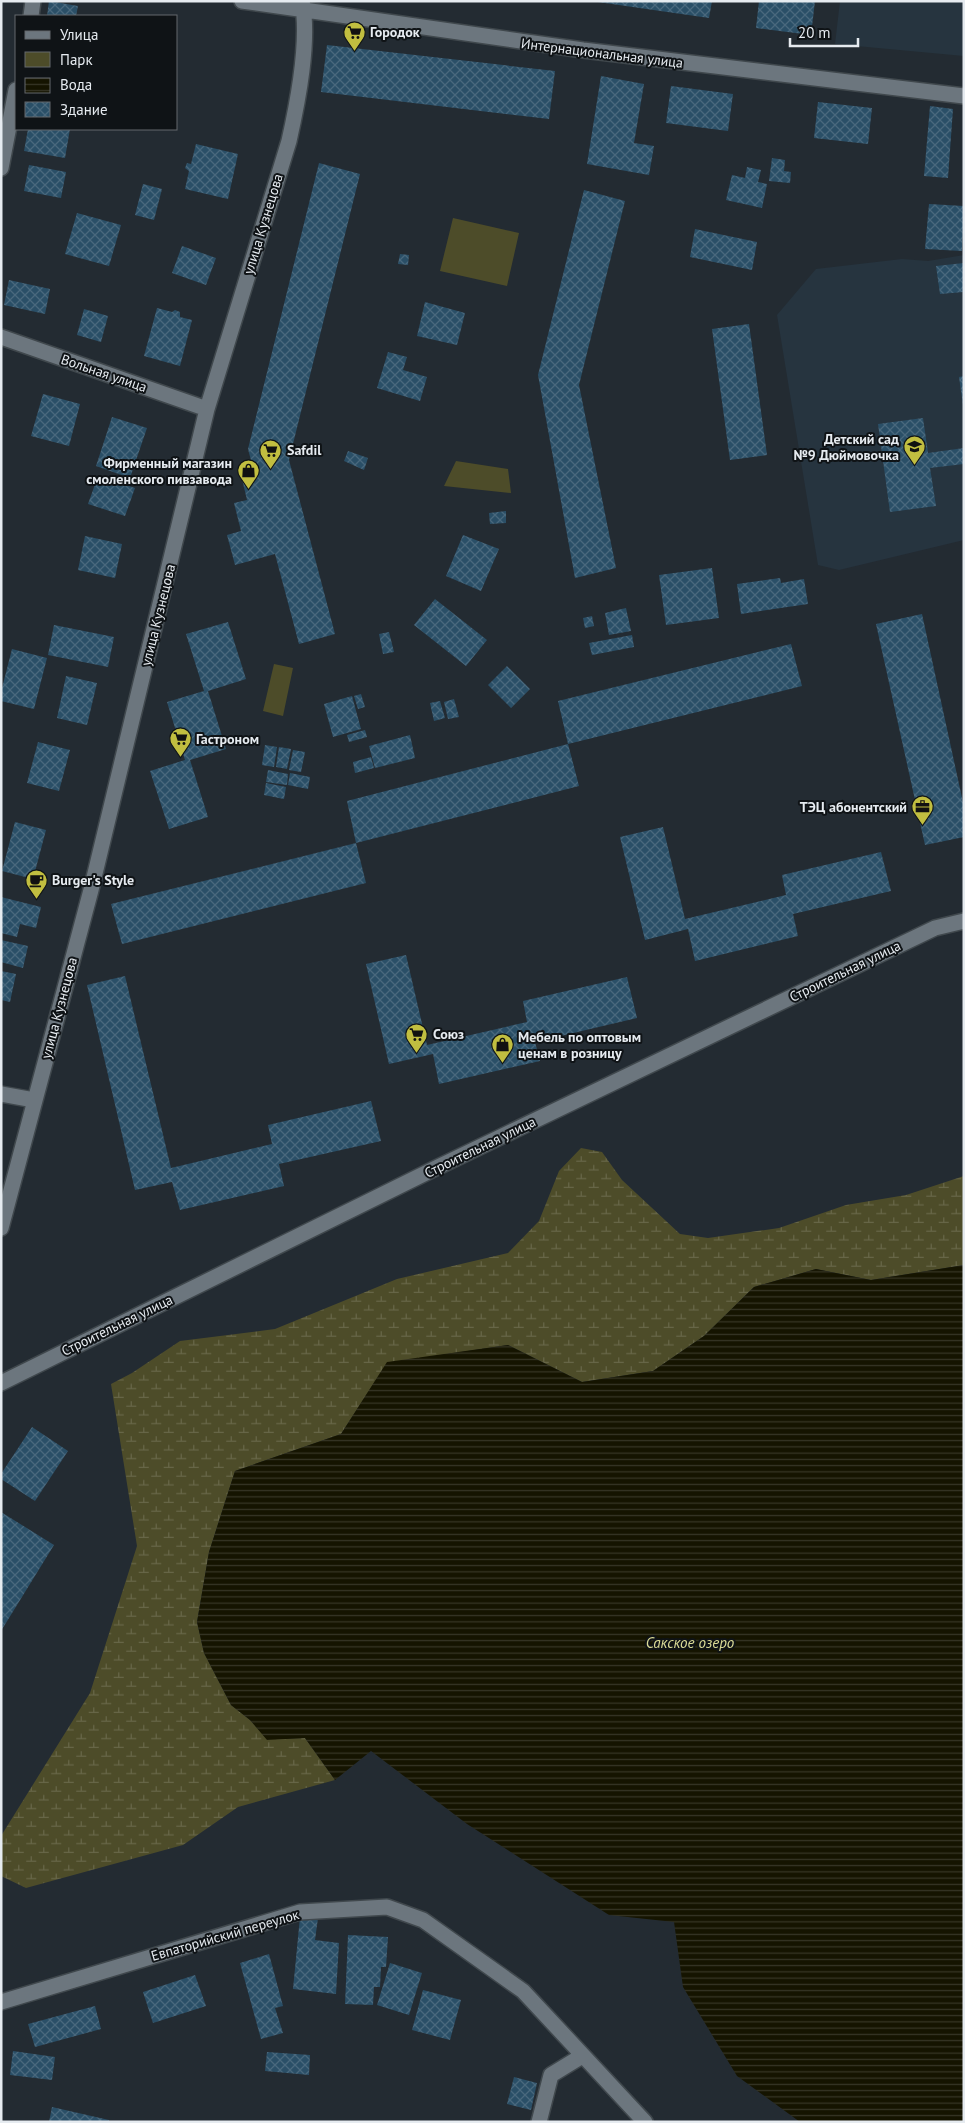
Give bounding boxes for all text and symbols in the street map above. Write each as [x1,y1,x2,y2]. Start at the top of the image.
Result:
legend [15,15,178,130]
scale bar [790,15,858,47]
supermarket icon: Городок [342,20,366,51]
place label: Городок [370,23,420,41]
text: 20 m [798,23,831,42]
text: Улица [60,25,98,44]
street label: Интернациональная улица [520,34,684,72]
text: Парк [60,50,93,69]
text: Вода [60,75,92,94]
text: Здание [60,100,108,119]
street label: улица Кузнецова [239,171,287,277]
street label: Вольная улица [59,350,149,396]
place label: Детский сад №9 Дюймовочка [793,430,899,464]
school or university icon: Детский сад №9 Дюймовочка [903,435,927,466]
supermarket icon: Safdil [259,438,283,469]
place label: Safdil [287,441,322,459]
place label: Фирменный магазин смоленского пивзавода [86,454,232,488]
shop icon: Фирменный магазин смоленского пивзавода [236,459,260,490]
street label: улица Кузнецова [137,562,179,668]
supermarket icon: Гастроном [168,727,192,758]
place label: Гастроном [196,730,259,748]
office icon: ТЭЦ абонентский [911,795,935,826]
place label: ТЭЦ абонентский [800,798,907,816]
cafe icon: Burger's Style [24,868,48,899]
place label: Burger's Style [52,871,134,889]
street label: Строительная улица [786,936,904,1006]
street label: улица Кузнецова [37,955,81,1061]
supermarket icon: Союз [405,1022,429,1053]
place label: Союз [433,1025,464,1043]
place label: Мебель по оптовым ценам в розницу [518,1028,641,1062]
shop icon: Мебель по оптовым ценам в розницу [490,1033,514,1064]
street label: Строительная улица [421,1112,539,1182]
street label: Строительная улица [58,1290,176,1360]
water label: Сакское озеро [646,1633,734,1652]
street label: Евпаторийский переулок [149,1905,301,1965]

